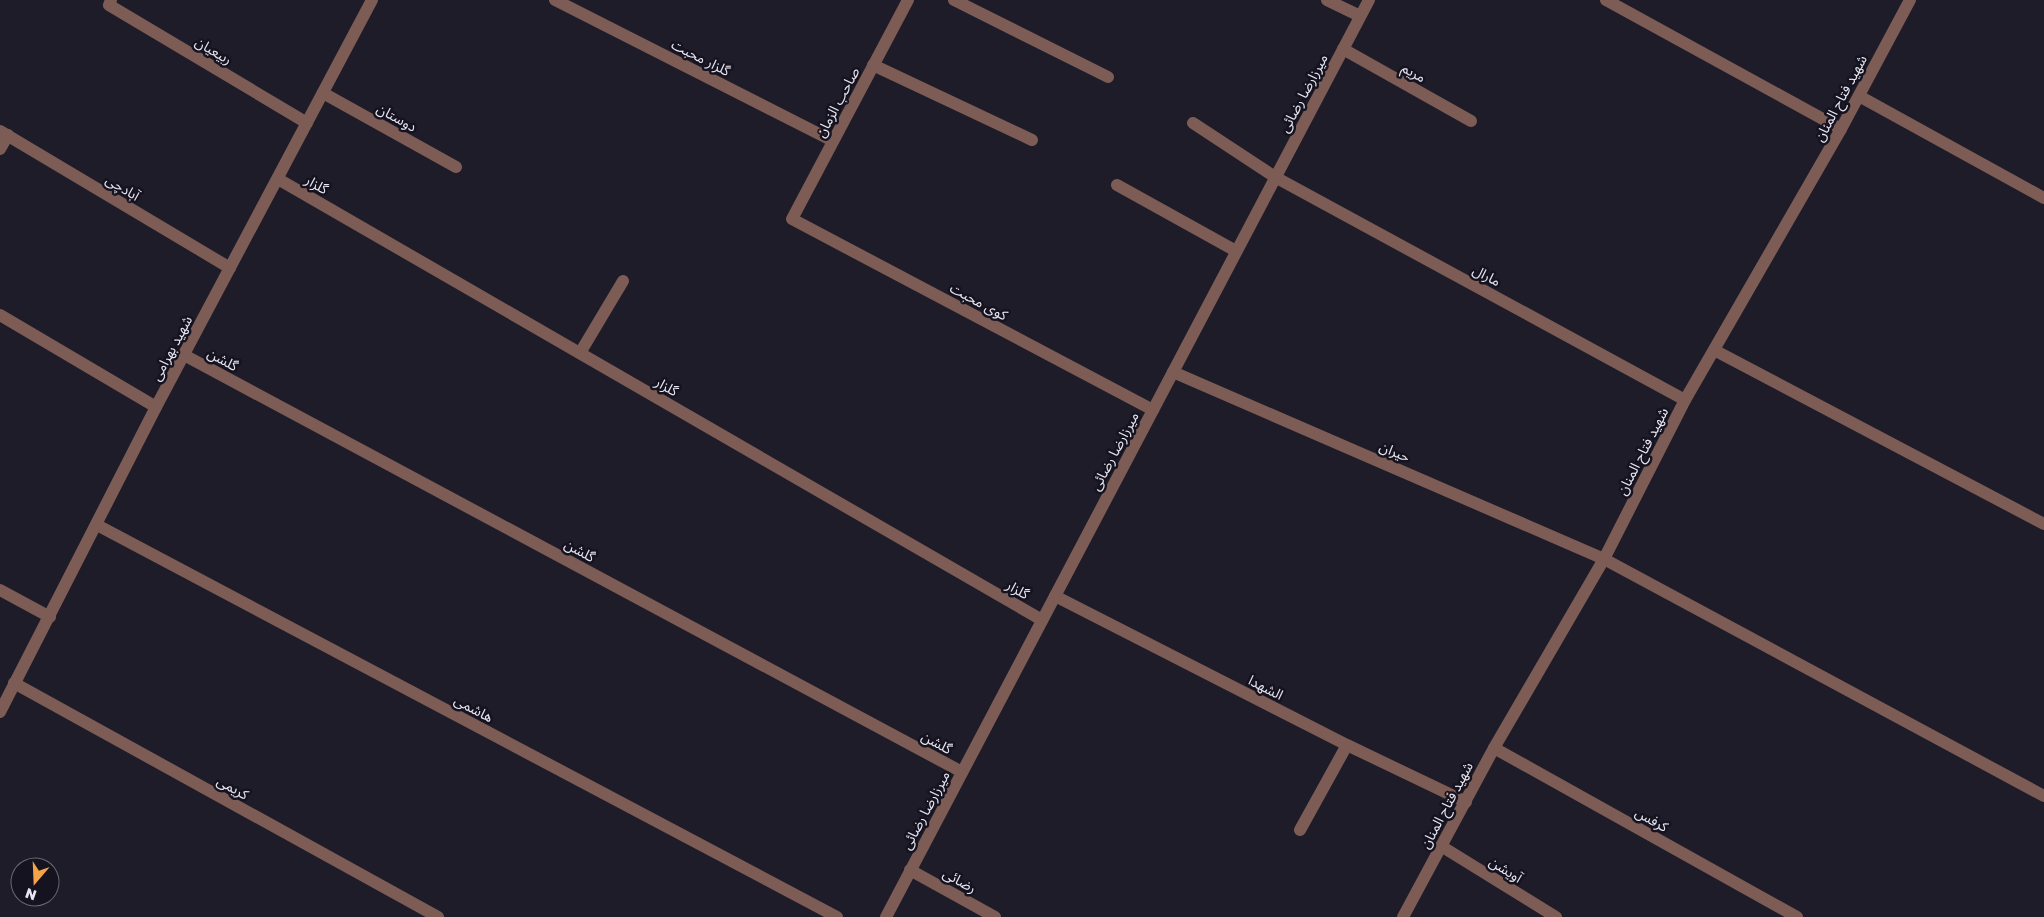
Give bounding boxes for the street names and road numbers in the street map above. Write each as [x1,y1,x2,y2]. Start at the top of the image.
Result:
street label: ربیعیان [192,32,235,68]
street label: گلزار محبت [668,35,733,80]
street label: میرزارضا رضائی [1275,51,1332,136]
street label: شهید فتاح المنان [1810,52,1873,146]
street label: مریم [1398,59,1429,88]
street label: صاحب الزمان [811,64,864,140]
street label: دوستان [374,99,420,136]
street label: آبادچی [102,170,144,206]
street label: گلزار [301,170,332,198]
street label: مارال [1470,261,1504,290]
street label: کوی محبت [947,279,1011,324]
street label: شهید بهرامی [147,313,196,384]
street label: گلشن [204,344,241,375]
street label: گلزار [651,372,682,400]
street label: شهید فتاح المنان [1613,404,1674,499]
street label: میرزارضا رضائی [1086,409,1143,494]
street label: حیران [1377,437,1413,466]
street label: گلشن [561,535,598,566]
street label: گلزار [1002,575,1033,603]
street label: الشهدا [1245,671,1286,704]
street label: هاشمی [451,691,496,726]
street label: گلشن [918,727,955,758]
street label: شهید فتاح المنان [1416,759,1479,853]
street label: میرزارضا رضائی [897,768,954,853]
street label: کریمی [214,771,252,804]
street label: کرفس [1632,803,1672,836]
street label: آویشن [1486,852,1526,887]
street label: رضائی [940,864,980,897]

